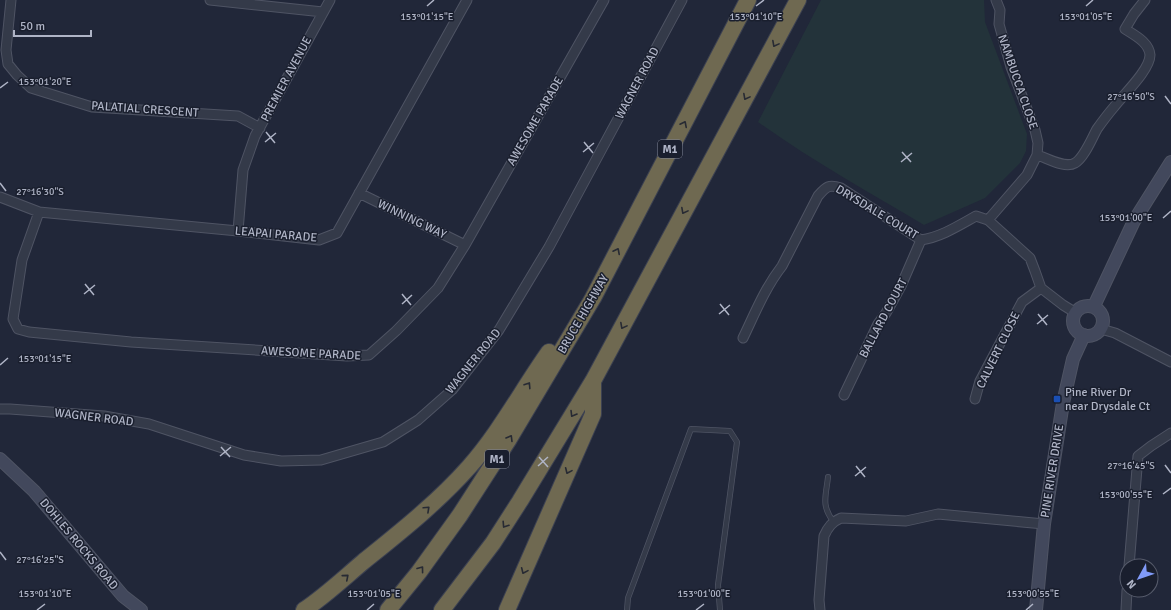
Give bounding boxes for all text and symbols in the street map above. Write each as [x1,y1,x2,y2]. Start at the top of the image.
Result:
text: 153°01'15"E [400,11,454,23]
text: 153°01'10"E [729,11,783,23]
text: 153°01'05"E [1059,11,1113,23]
scale bar [14,12,91,38]
text: 50 m [20,19,45,34]
street label: NAMBUCCA CLOSE [994,33,1041,132]
street label: PREMIER AVENUE [258,34,315,124]
one-way arrow [772,40,779,47]
street label: WAGNER ROAD [612,44,663,122]
street label: AWESOME PARADE [504,74,567,168]
text: 153°01'20"E [18,76,72,88]
text: 27°16'50"S [1107,91,1155,103]
one-way arrow [744,93,751,100]
street label: PALATIAL CRESCENT [91,98,199,121]
one-way arrow [679,120,686,128]
road number: M1 [658,140,682,158]
street label: DRYSDALE COURT [833,182,921,243]
text: 27°16'30"S [16,186,64,198]
street label: WINNING WAY [375,196,449,243]
one-way arrow [682,207,689,215]
text: 153°01'00"E [1099,212,1153,224]
street label: LEAPAI PARADE [234,223,318,246]
one-way arrow [612,248,620,255]
street label: BRUCE HIGHWAY [555,272,612,357]
street label: BALLARD COURT [856,276,911,361]
street label: CALVERT CLOSE [973,309,1024,391]
one-way arrow [620,322,627,329]
street label: WAGNER ROAD [443,326,504,397]
street label: AWESOME PARADE [261,343,362,364]
text: 153°01'15"E [18,353,72,365]
one-way arrow [523,382,530,389]
place label: Pine River Dr near Drysdale Ct [1065,385,1150,414]
marker: Pine River Dr near Drysdale Ct [1052,394,1062,404]
street label: WAGNER ROAD [54,405,134,430]
one-way arrow [570,410,578,417]
street label: PINE RIVER DRIVE [1038,423,1067,519]
one-way arrow [506,435,513,442]
road number: M1 [485,450,509,468]
text: 27°16'45"S [1107,460,1155,472]
one-way arrow [565,467,573,474]
text: 153°00'55"E [1099,489,1153,501]
street label: DOHLES ROCKS ROAD [36,496,121,593]
one-way arrow [422,506,430,514]
one-way arrow [502,521,509,528]
text: 27°16'25"S [16,554,64,566]
north arrow [1119,558,1159,598]
one-way arrow [417,566,424,573]
one-way arrow [520,568,528,575]
one-way arrow [341,575,348,582]
text: N [1124,577,1139,591]
text: 153°01'10"E [18,588,72,600]
text: 153°01'05"E [347,588,401,600]
text: 153°01'00"E [677,588,731,600]
text: 153°00'55"E [1006,588,1060,600]

